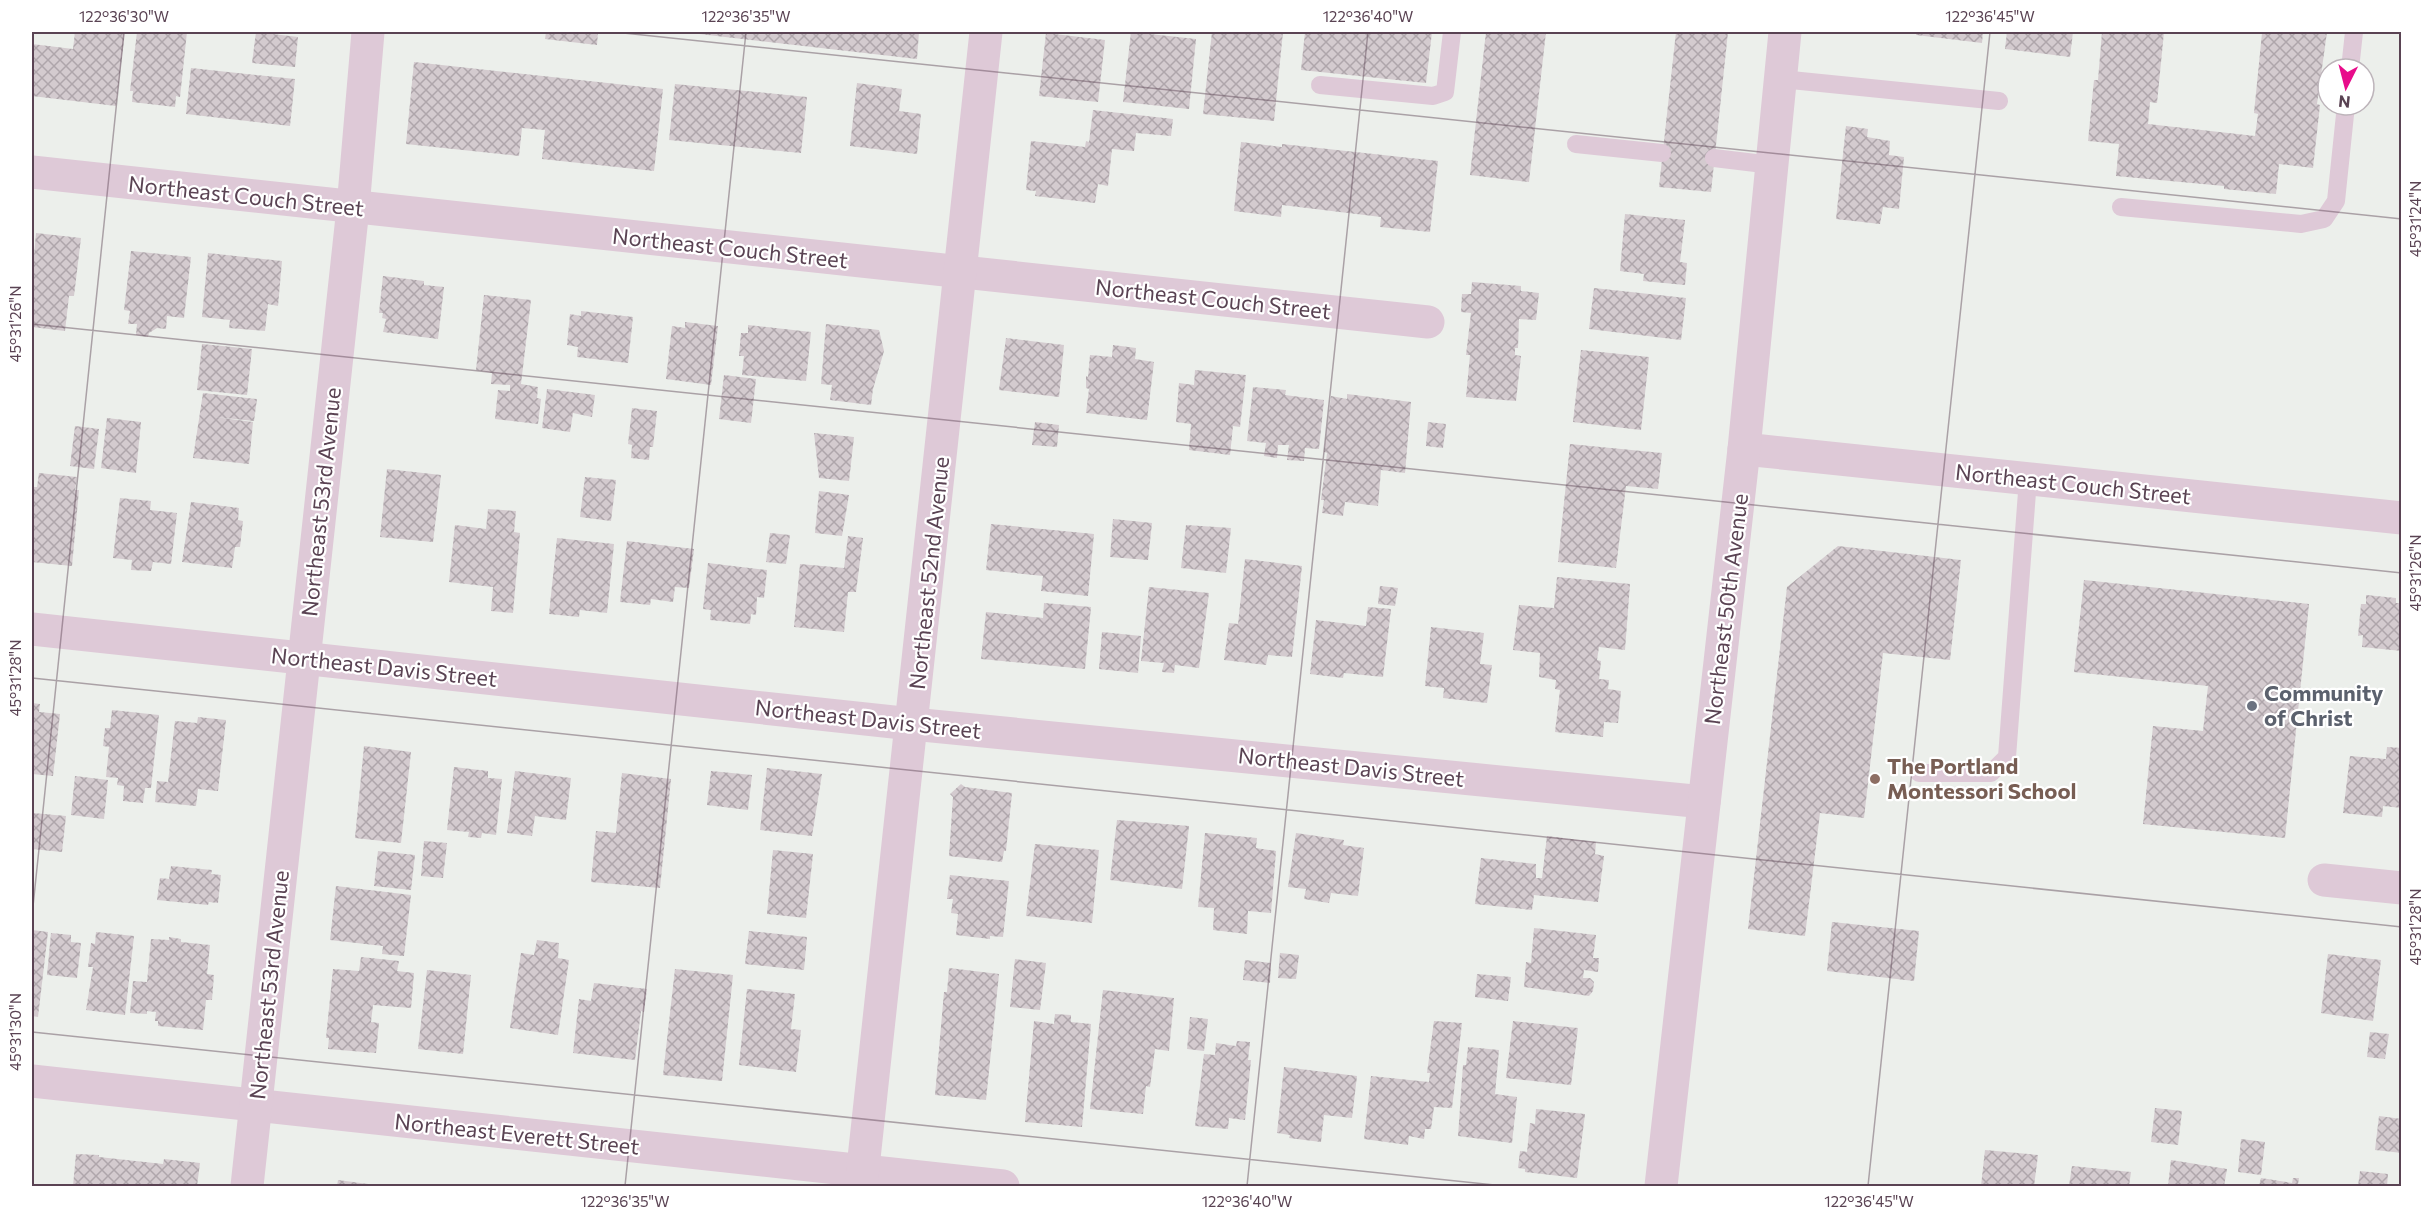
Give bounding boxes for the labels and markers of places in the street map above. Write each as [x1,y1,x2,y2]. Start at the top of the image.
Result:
place label: Community of Christ [2264,679,2383,731]
marker: Community of Christ [2245,699,2259,713]
place label: The Portland Montessori School [1887,752,2077,804]
marker: The Portland Montessori School [1868,772,1882,786]

